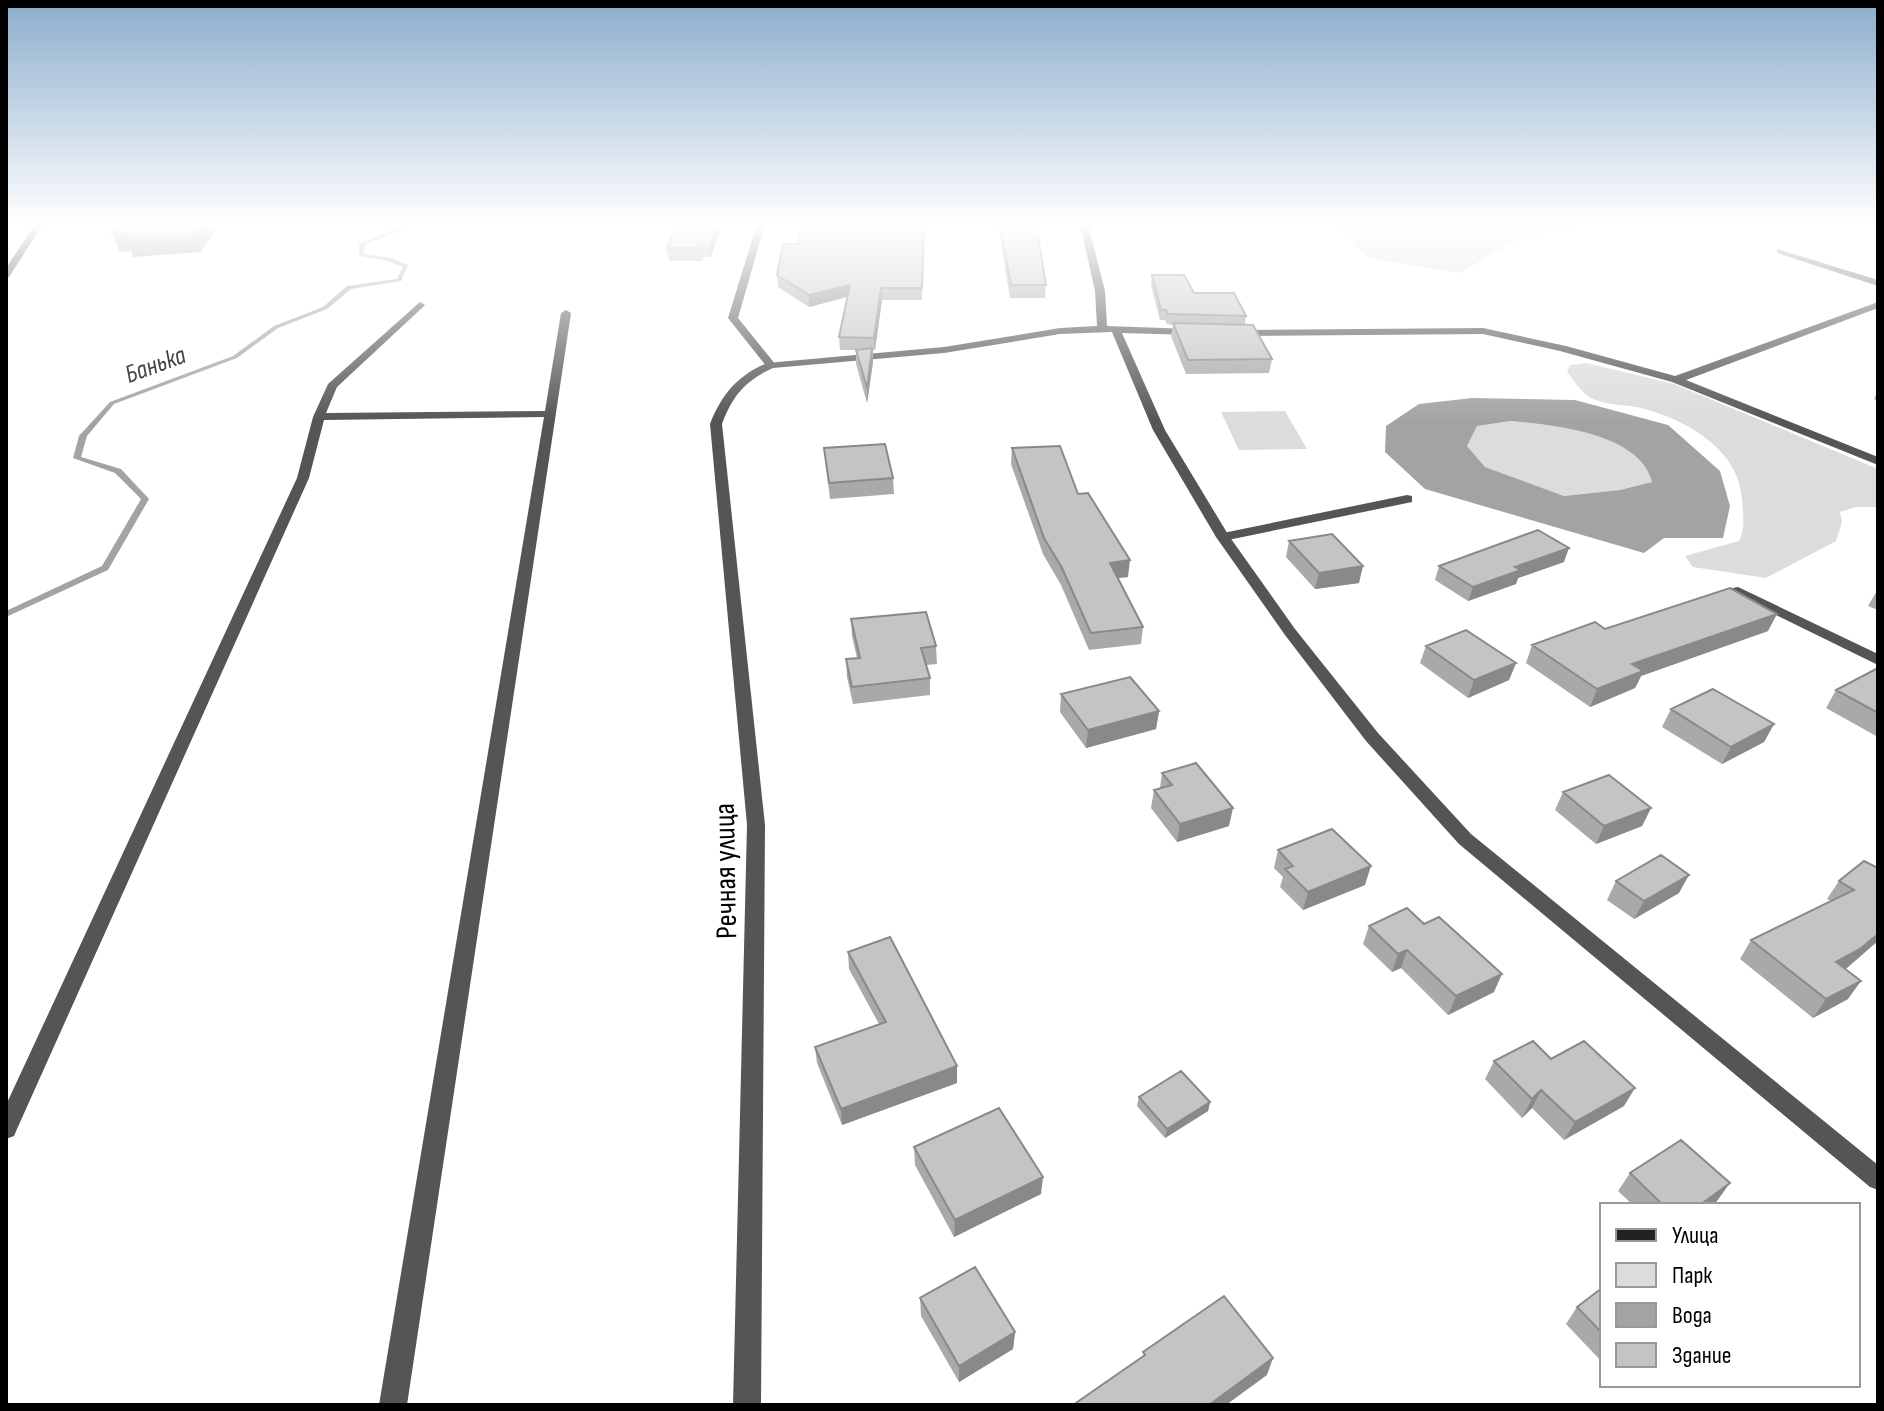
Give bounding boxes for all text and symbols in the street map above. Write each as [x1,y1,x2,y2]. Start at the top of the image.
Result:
water label: Банька [121,340,191,391]
street label: Речная улица [707,803,745,939]
legend [1600,1203,1860,1387]
text: Улица [1672,1221,1718,1250]
text: Парк [1672,1261,1713,1290]
text: Вода [1672,1301,1712,1330]
text: Здание [1672,1341,1731,1370]

